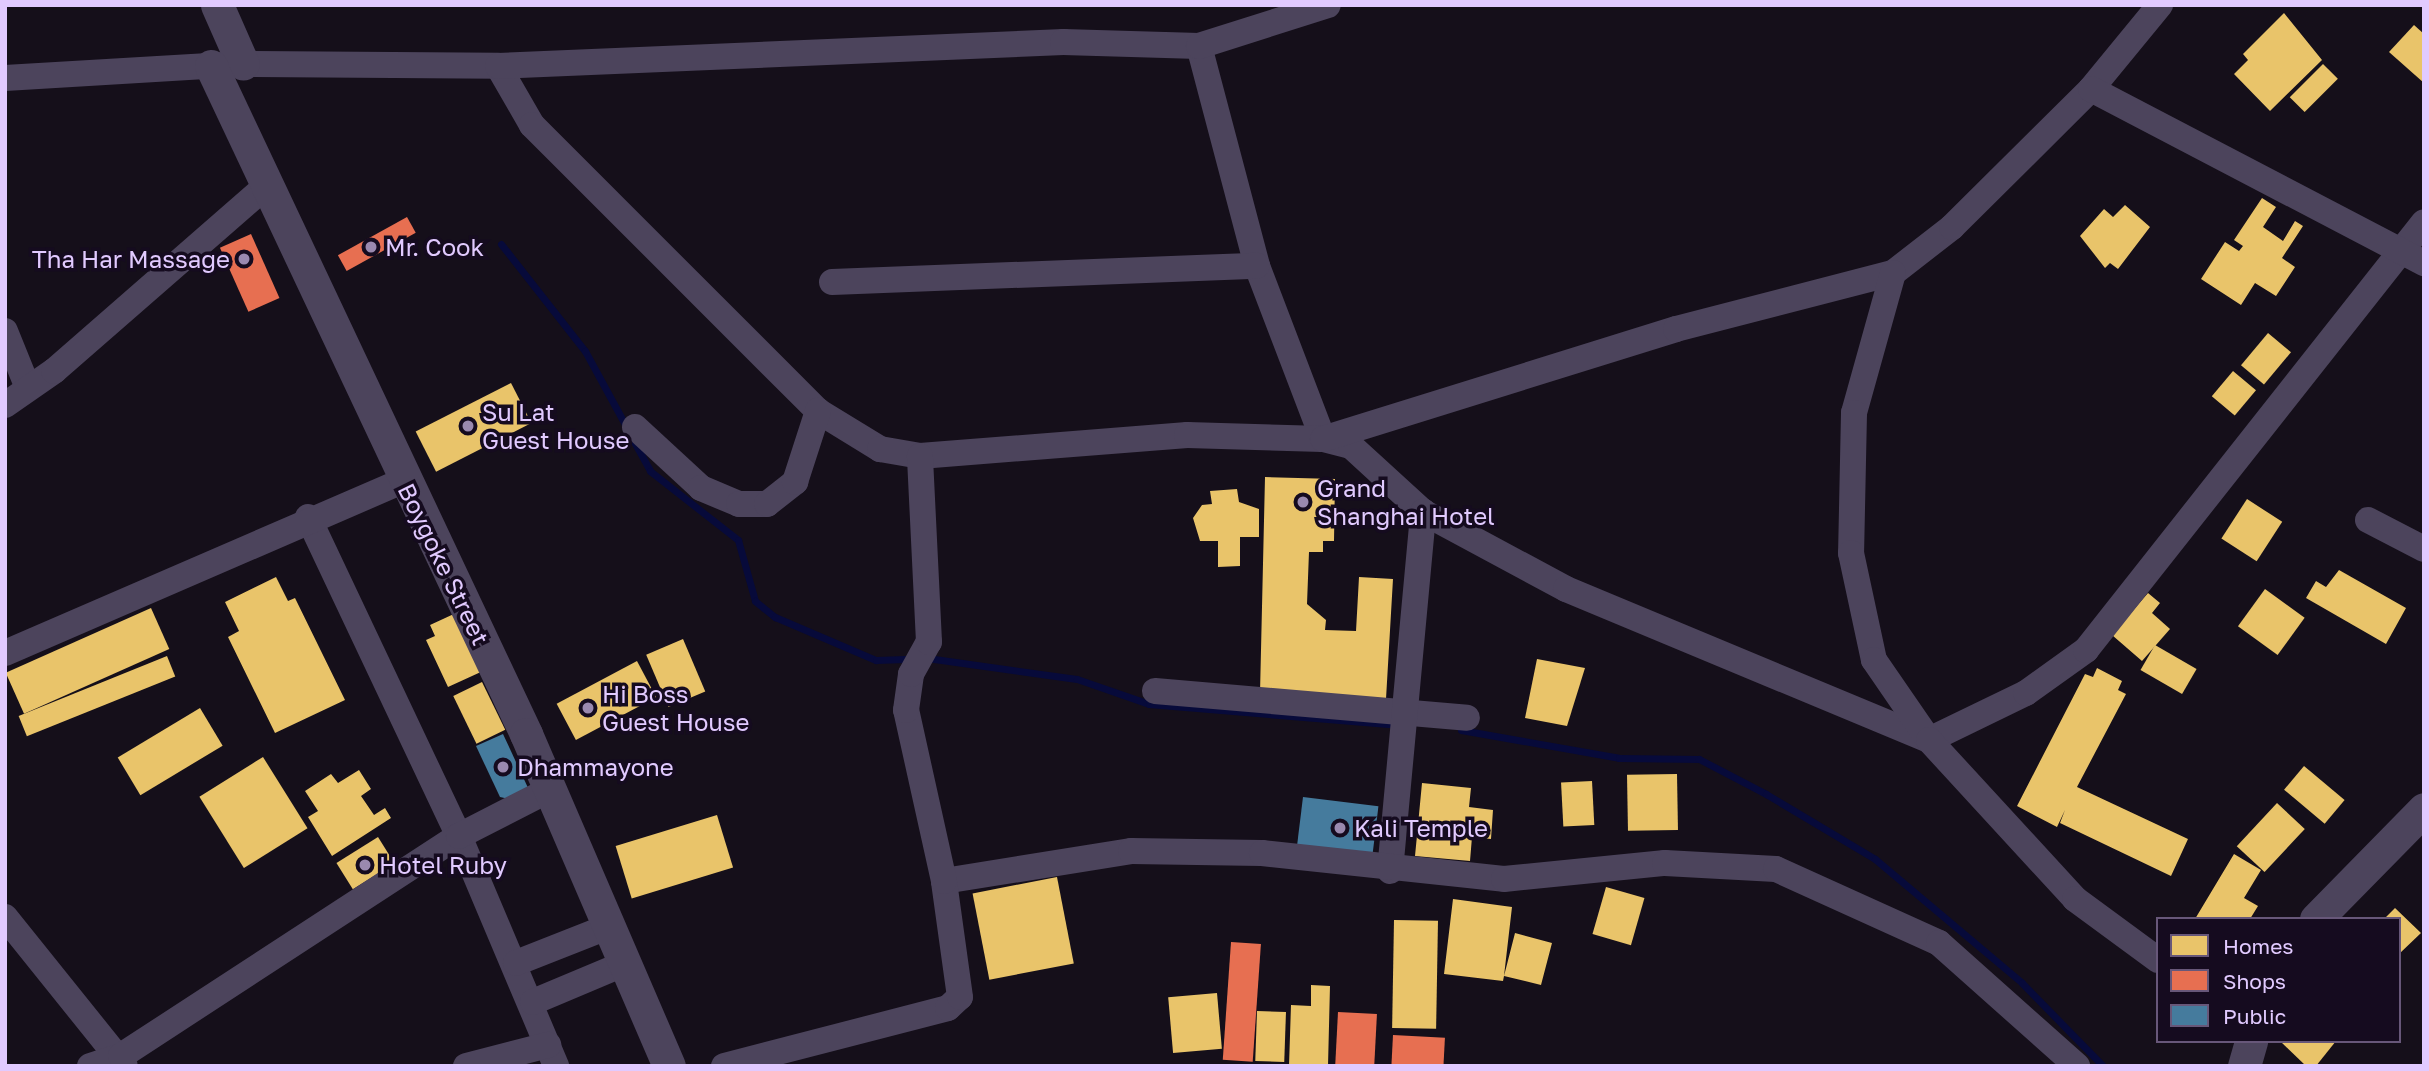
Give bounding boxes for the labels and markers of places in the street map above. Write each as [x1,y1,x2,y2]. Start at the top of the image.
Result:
place label: Mr. Cook [385,233,484,261]
marker: Mr. Cook [363,239,379,255]
place label: Tha Har Massage [32,245,230,273]
marker: Tha Har Massage [236,251,252,267]
place label: Su Lat Guest House [482,398,629,454]
marker: Su Lat Guest House [460,418,476,434]
place label: Grand Shanghai Hotel [1317,474,1495,530]
marker: Grand Shanghai Hotel [1295,494,1311,510]
place label: Hi Boss Guest House [602,680,749,736]
marker: Hi Boss Guest House [580,700,596,716]
place label: Dhammayone [517,753,674,781]
marker: Dhammayone [495,759,511,775]
place label: Kali Temple [1354,814,1488,842]
marker: Kali Temple [1332,820,1348,836]
place label: Hotel Ruby [379,851,507,879]
marker: Hotel Ruby [357,857,373,873]

